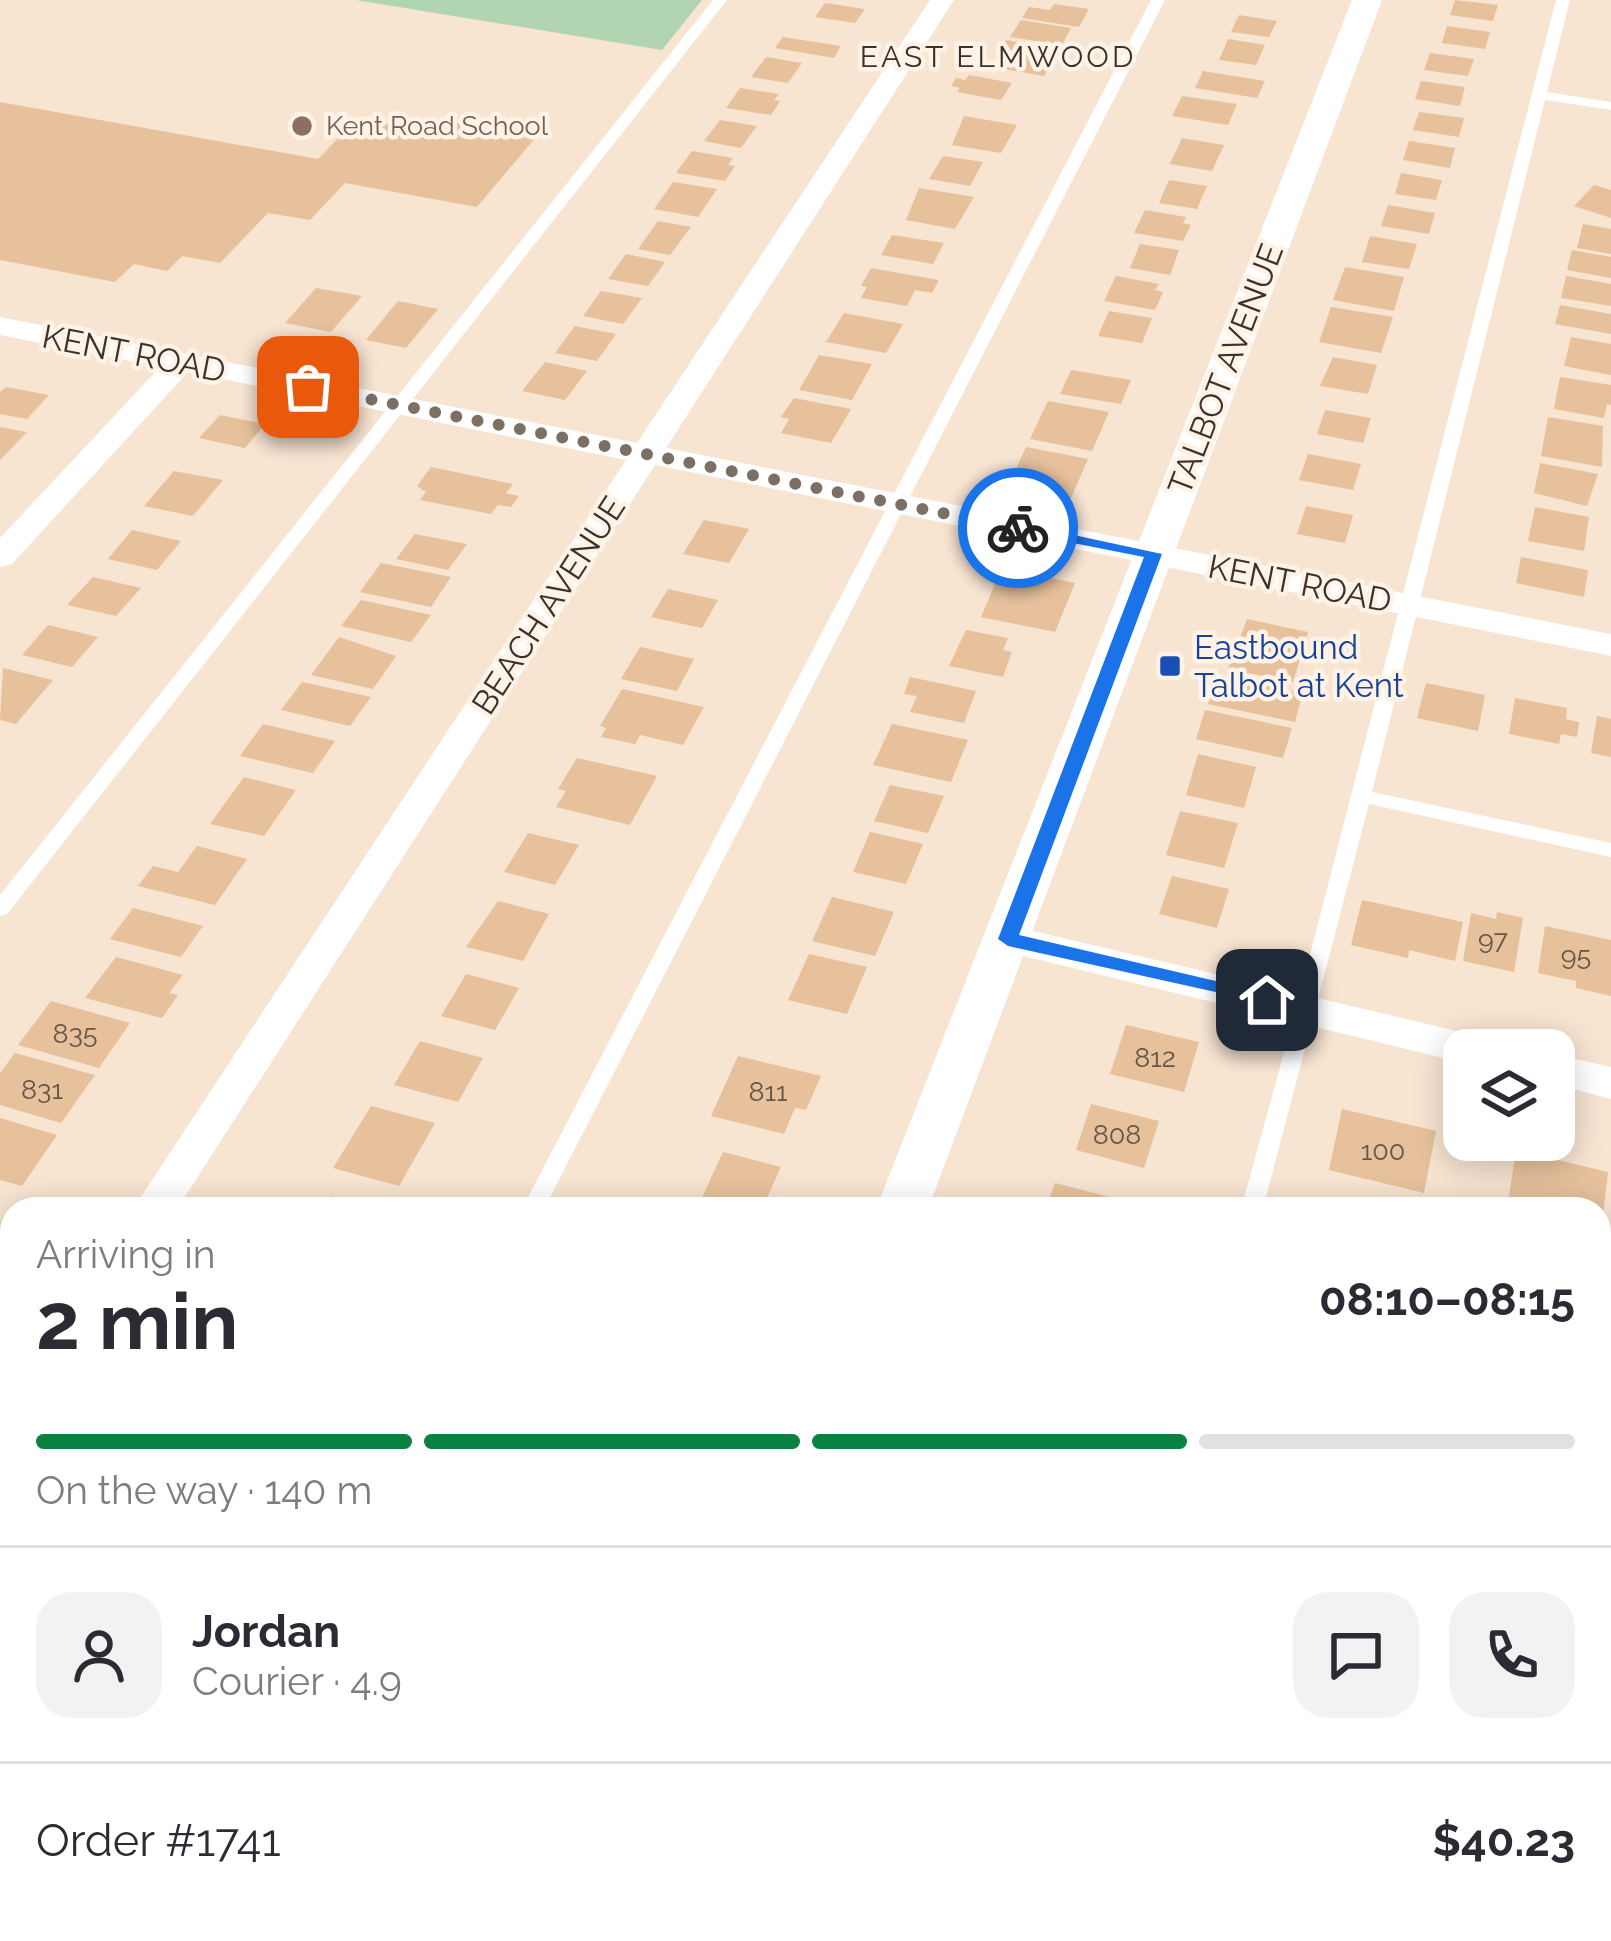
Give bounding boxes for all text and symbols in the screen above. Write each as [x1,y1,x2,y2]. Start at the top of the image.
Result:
district label: EAST ELMWOOD [860,39,1136,74]
place label: Kent Road School [326,110,549,141]
marker: Kent Road School [289,113,315,139]
street label: TALBOT AVENUE [1160,238,1291,500]
street label: KENT ROAD [39,317,229,390]
pin [257,336,359,438]
icon: bag [275,354,341,420]
courier [958,468,1078,588]
street label: BEACH AVENUE [464,489,633,721]
icon: bike [985,495,1051,561]
street label: KENT ROAD [1205,547,1395,620]
place label: Eastbound Talbot at Kent [1194,628,1404,705]
marker: Eastbound Talbot at Kent [1157,653,1183,679]
house number: 97 [1478,924,1509,955]
house number: 95 [1561,940,1591,971]
pin [1216,949,1318,1051]
icon: home [1234,967,1300,1033]
house number: 835 [52,1018,98,1049]
map controls [1443,1029,1575,1161]
button: layers [1443,1029,1575,1161]
house number: 812 [1134,1042,1176,1073]
house number: 831 [21,1074,63,1105]
house number: 811 [748,1076,788,1107]
house number: 808 [1093,1119,1141,1150]
house number: 100 [1361,1135,1405,1166]
text: Arriving in [36,1231,216,1277]
text: 08:10–08:15 [1319,1273,1575,1326]
text: 2 min [36,1276,238,1367]
text: On the way · 140 m [36,1467,372,1513]
button: person [36,1592,162,1718]
button: chat [1293,1592,1419,1718]
button: phone [1449,1592,1575,1718]
text: Jordan [192,1605,340,1658]
text: Courier · 4.9 [192,1658,402,1704]
text: Order #1741 [36,1814,281,1867]
text: $40.23 [1433,1814,1575,1867]

